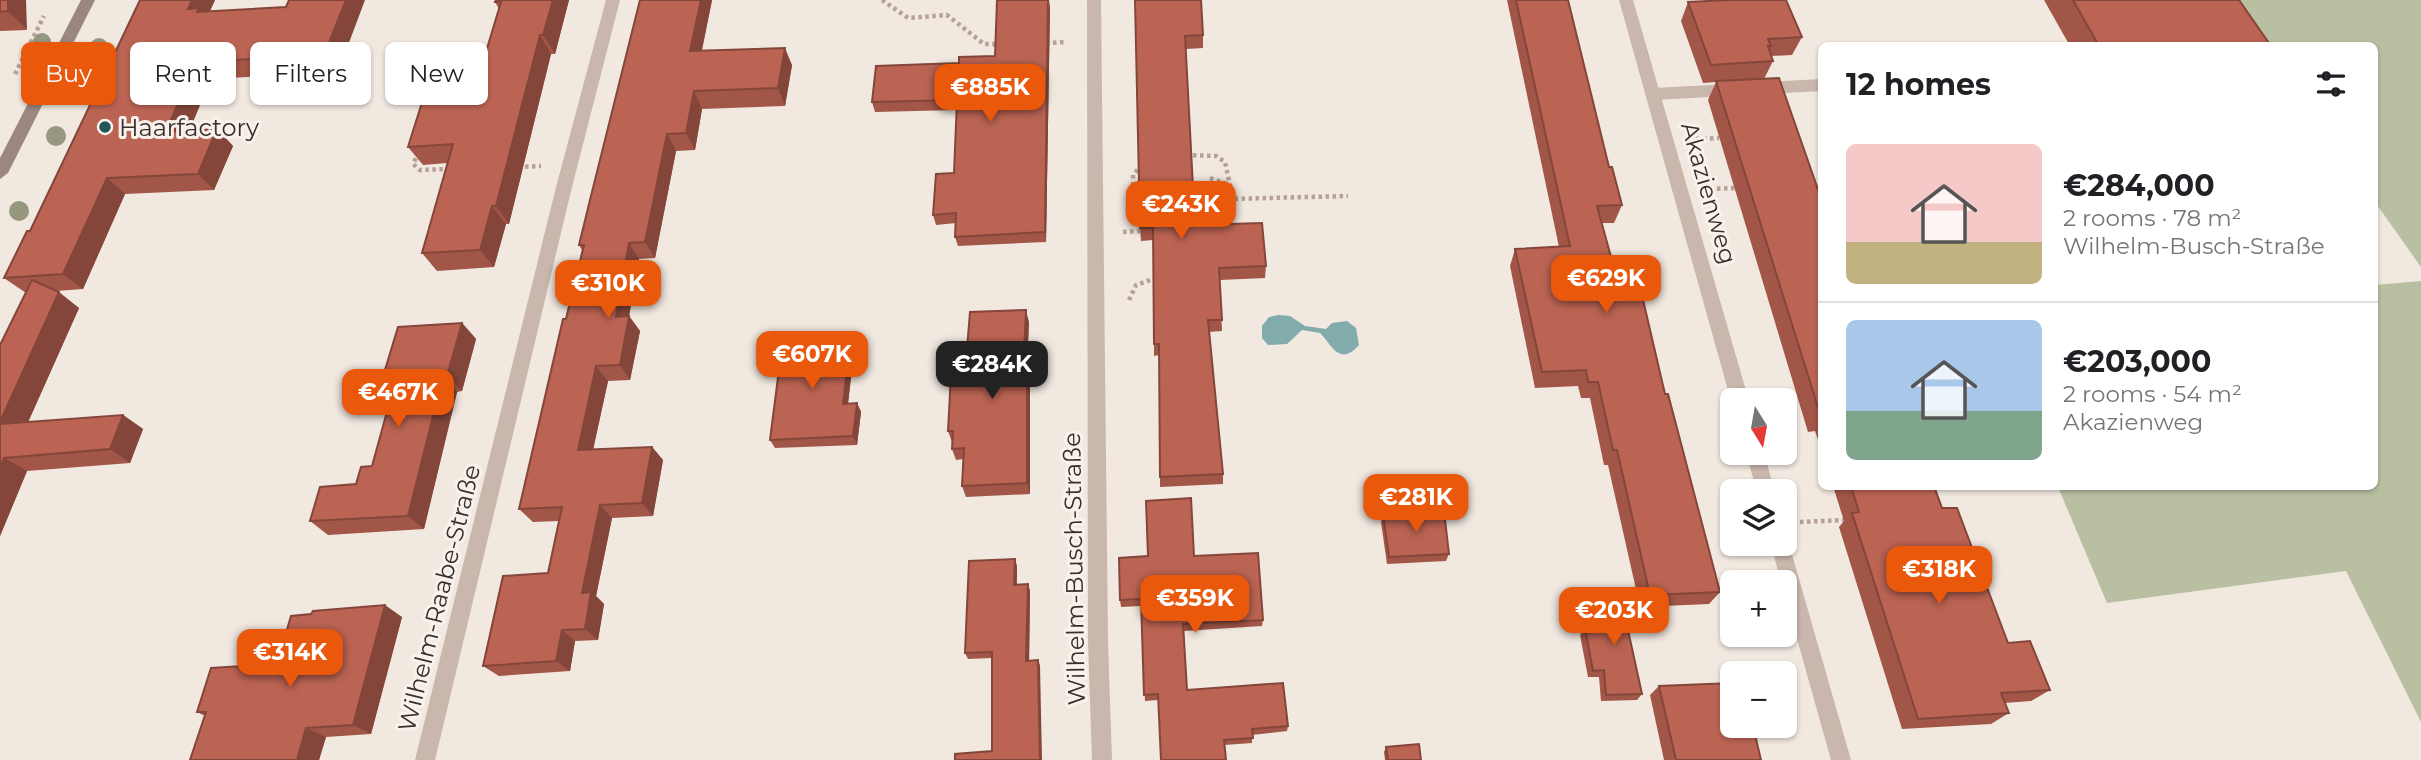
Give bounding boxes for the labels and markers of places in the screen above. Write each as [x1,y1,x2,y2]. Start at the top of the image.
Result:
pin: €885K [941,64,1039,124]
place label: Haarfactory [119,113,259,142]
marker: Haarfactory [97,119,113,135]
pin: €243K [1132,182,1230,241]
pin: €629K [1557,256,1655,315]
pin: €310K [559,260,657,320]
pin: €607K [763,332,861,391]
pin: €284K [943,342,1041,401]
pin: €467K [349,370,447,429]
pin: €281K [1367,475,1465,534]
pin: €318K [1890,546,1988,606]
pin: €359K [1146,576,1244,635]
pin: €203K [1565,588,1663,647]
pin: €314K [241,630,339,689]

